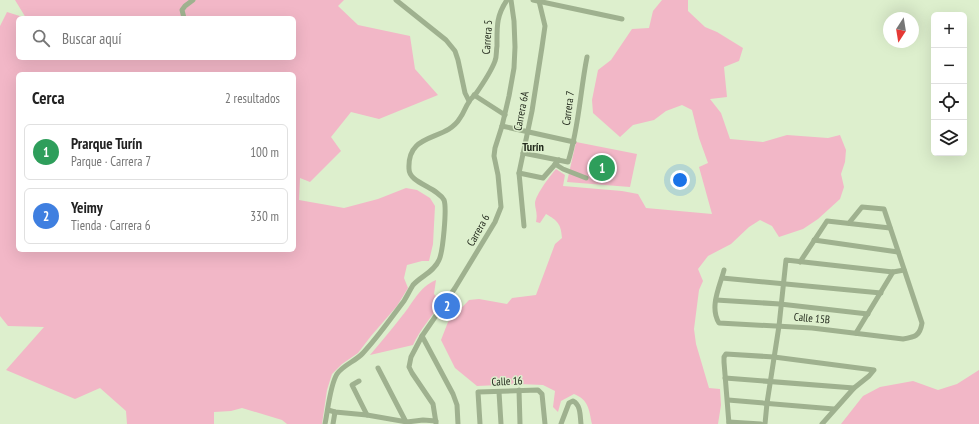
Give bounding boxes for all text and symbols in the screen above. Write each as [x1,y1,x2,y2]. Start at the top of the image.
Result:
north arrow [883,12,919,48]
map controls [931,12,967,156]
button: + [931,12,967,48]
search box [16,16,296,60]
street label: Carrera 5 [479,19,495,55]
icon: search [30,27,52,49]
text: Buscar aquí [62,29,122,48]
button: − [931,48,967,84]
button: locate [931,84,967,120]
text: Cerca [32,87,65,109]
street label: Carrera 6A [510,89,532,132]
text: 2 resultados [225,90,280,107]
street label: Carrera 7 [559,90,577,126]
button: layers [931,120,967,156]
text: Prarque Turín [71,134,142,153]
district label: Turín [522,139,544,154]
text: 1 [43,144,49,161]
text: 100 m [250,144,279,161]
text: Parque · Carrera 7 [71,153,151,170]
pin: 1 [589,153,615,183]
your location [670,170,690,190]
text: Yeimy [71,198,103,217]
text: 2 [43,208,49,225]
text: 330 m [250,208,279,225]
street label: Carrera 6 [463,211,493,249]
text: Tienda · Carrera 6 [71,217,151,234]
pin: 2 [434,291,460,321]
street label: Calle 15B [793,309,831,327]
street label: Calle 16 [491,373,523,389]

